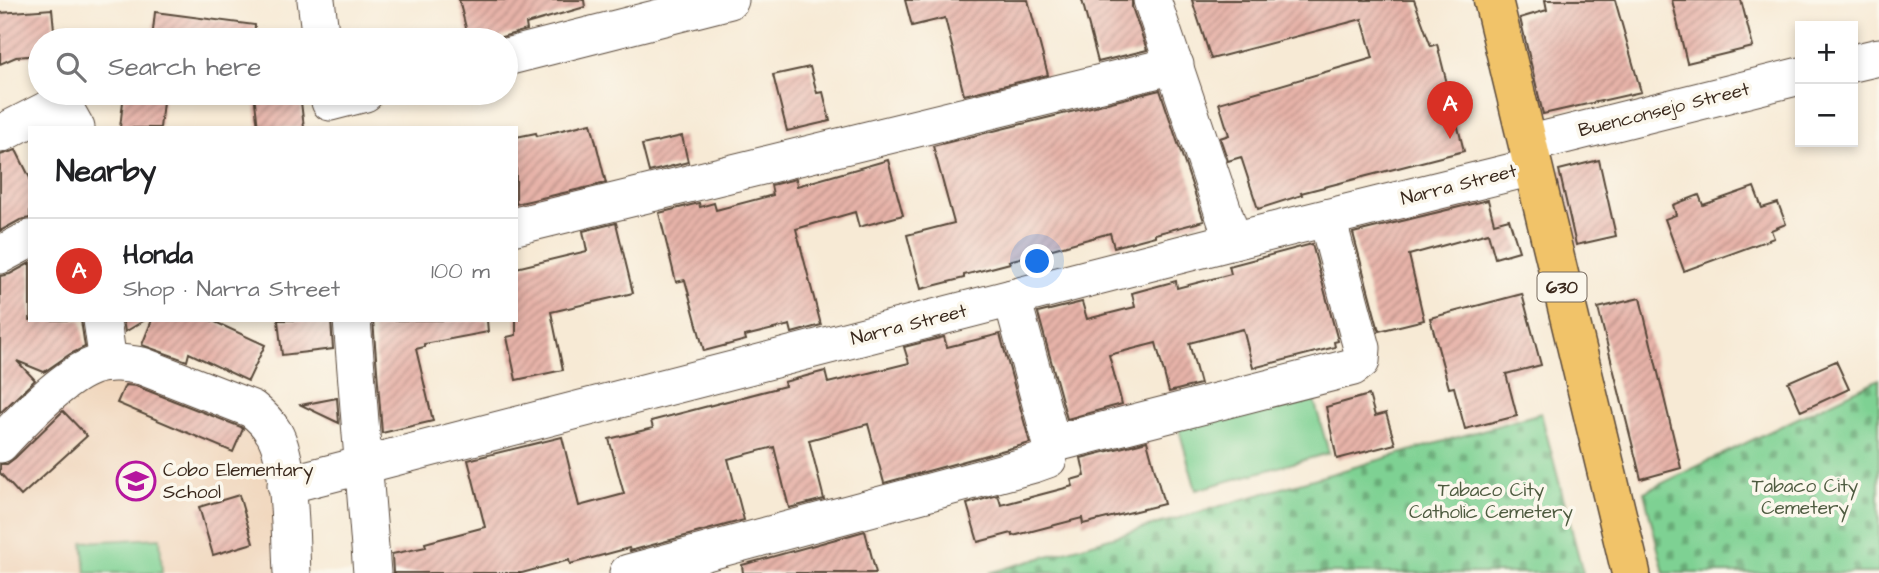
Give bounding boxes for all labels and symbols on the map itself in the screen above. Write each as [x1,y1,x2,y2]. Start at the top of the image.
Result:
street label: Buenconsejo Street [1576,76,1753,144]
pin: A [1427,81,1473,139]
street label: Narra Street [1398,157,1520,212]
your location [1020,244,1054,278]
road number: 630 [1538,272,1586,302]
street label: Narra Street [848,297,970,352]
place label: Cobo Elementary School [163,457,314,506]
school or university icon: Cobo Elementary School [115,460,157,502]
park label: Tabaco City Cemetery [1752,473,1859,523]
park label: Tabaco City Catholic Cemetery [1409,477,1574,527]

